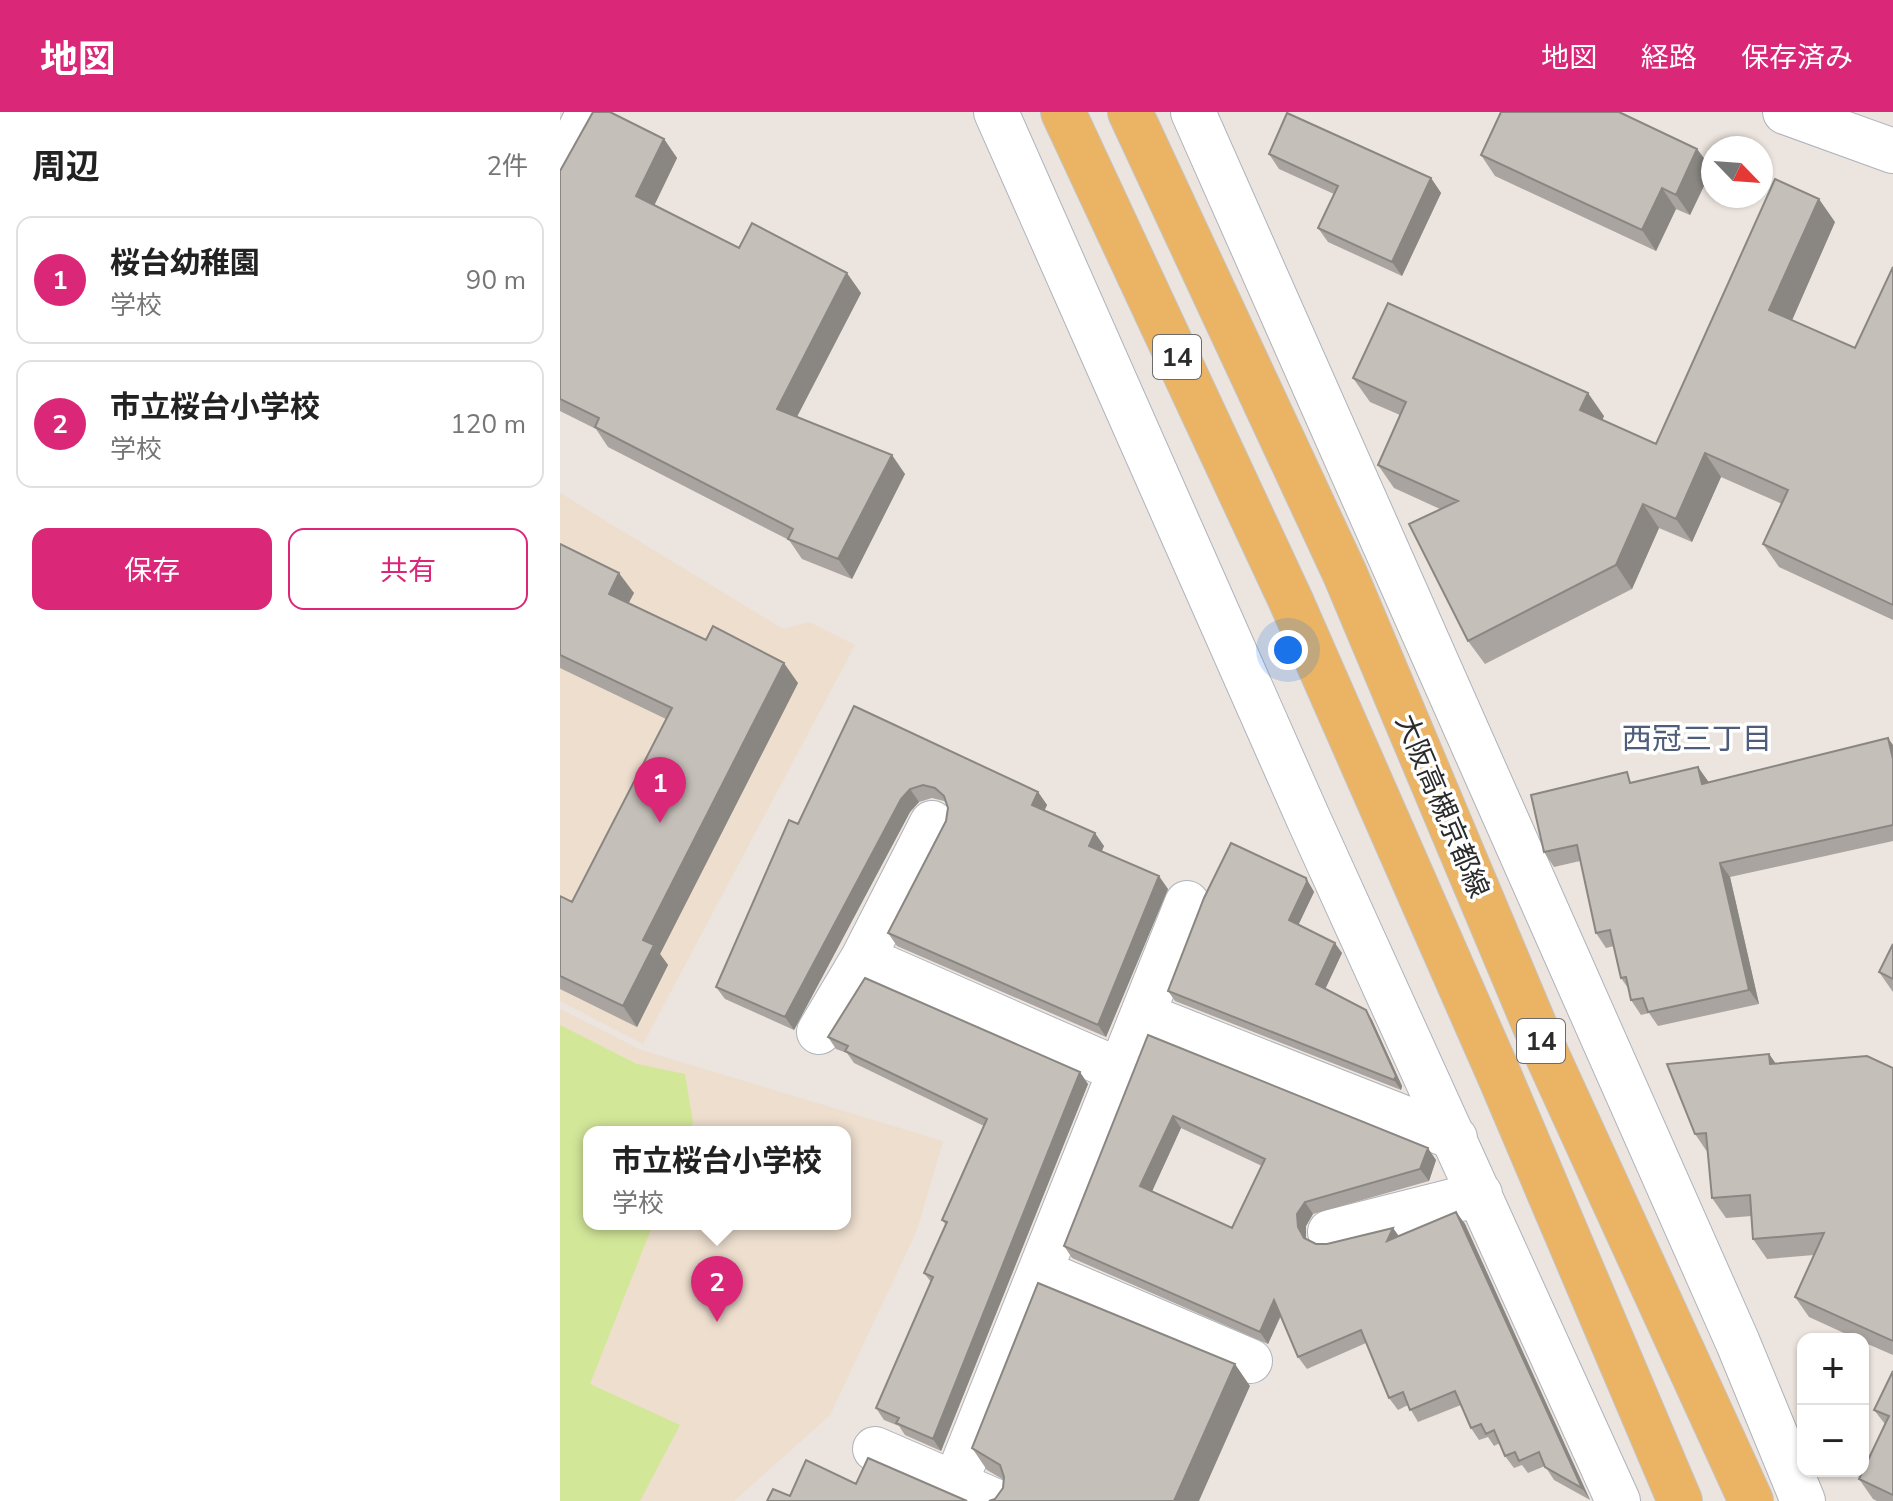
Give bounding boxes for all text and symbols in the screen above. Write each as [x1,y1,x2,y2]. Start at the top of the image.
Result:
text: 地図 [40,34,116,85]
text: 地図 [1541,39,1597,77]
text: 経路 [1641,39,1697,77]
text: 保存済み [1741,39,1853,77]
north arrow [1701,136,1773,208]
text: 周辺 [32,144,100,190]
text: 2件 [486,149,528,184]
text: 桜台幼稚園 [110,243,260,284]
text: 1 [52,263,68,298]
text: 90 m [466,263,526,298]
text: 学校 [110,288,162,323]
road number: 14 [1153,335,1201,379]
text: 市立桜台小学校 [110,387,320,428]
text: 2 [52,407,68,442]
text: 120 m [450,407,526,442]
text: 学校 [110,432,162,467]
button: 保存 [32,528,272,610]
button: 共有 [288,528,528,610]
your location [1268,630,1308,670]
street label: 大阪高槻京都線 [1386,708,1498,904]
district label: 西冠三丁目 [1622,719,1772,760]
pin: 1 [634,757,686,823]
road number: 14 [1517,1019,1565,1063]
popup [583,1126,851,1230]
text: 市立桜台小学校 [612,1141,822,1182]
text: 学校 [612,1186,664,1221]
pin: 2 [691,1256,743,1322]
map controls [1797,1333,1869,1477]
button: + [1797,1333,1869,1405]
button: − [1797,1405,1869,1477]

